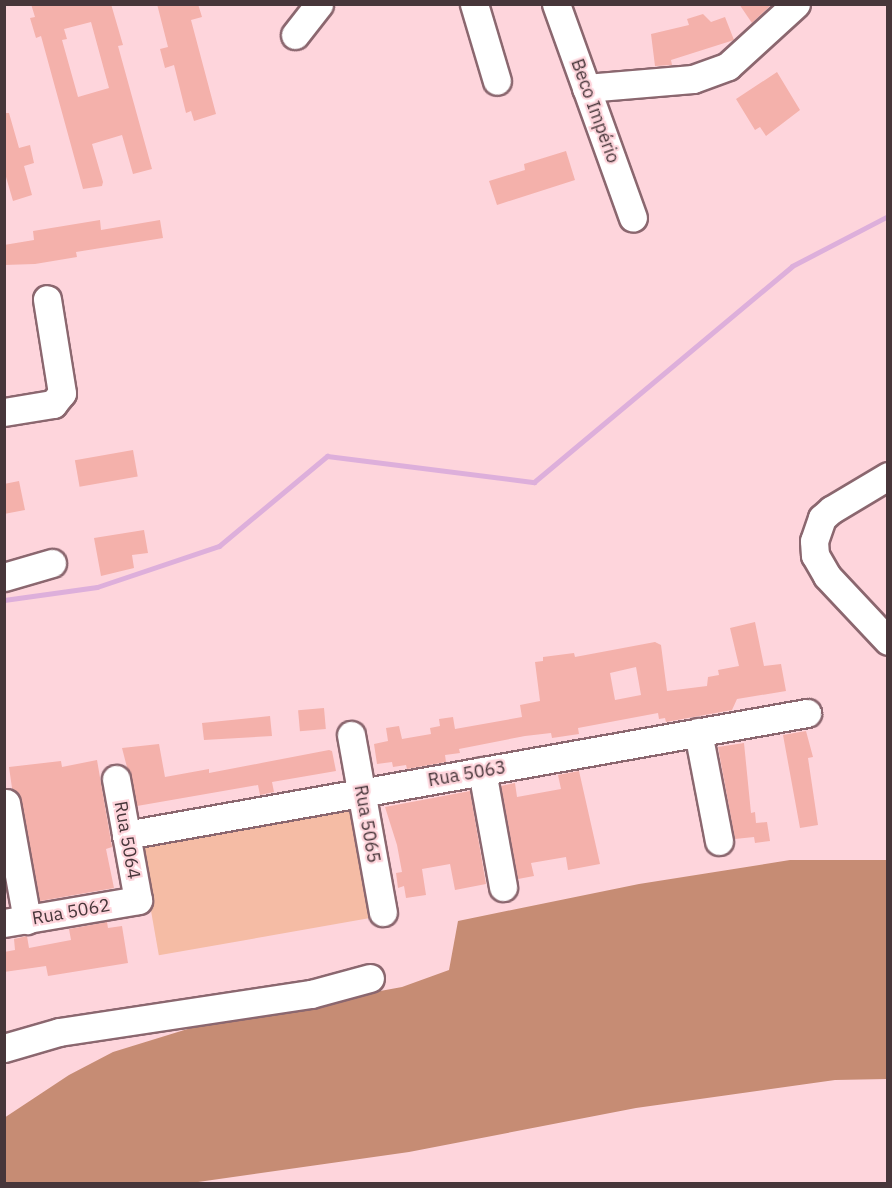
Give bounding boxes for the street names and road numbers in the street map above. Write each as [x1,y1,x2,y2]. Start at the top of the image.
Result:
street label: Beco Império [566,56,624,166]
street label: Rua 5063 [426,757,508,791]
street label: Rua 5065 [350,783,384,865]
street label: Rua 5064 [110,799,144,881]
street label: Rua 5062 [30,895,112,929]

